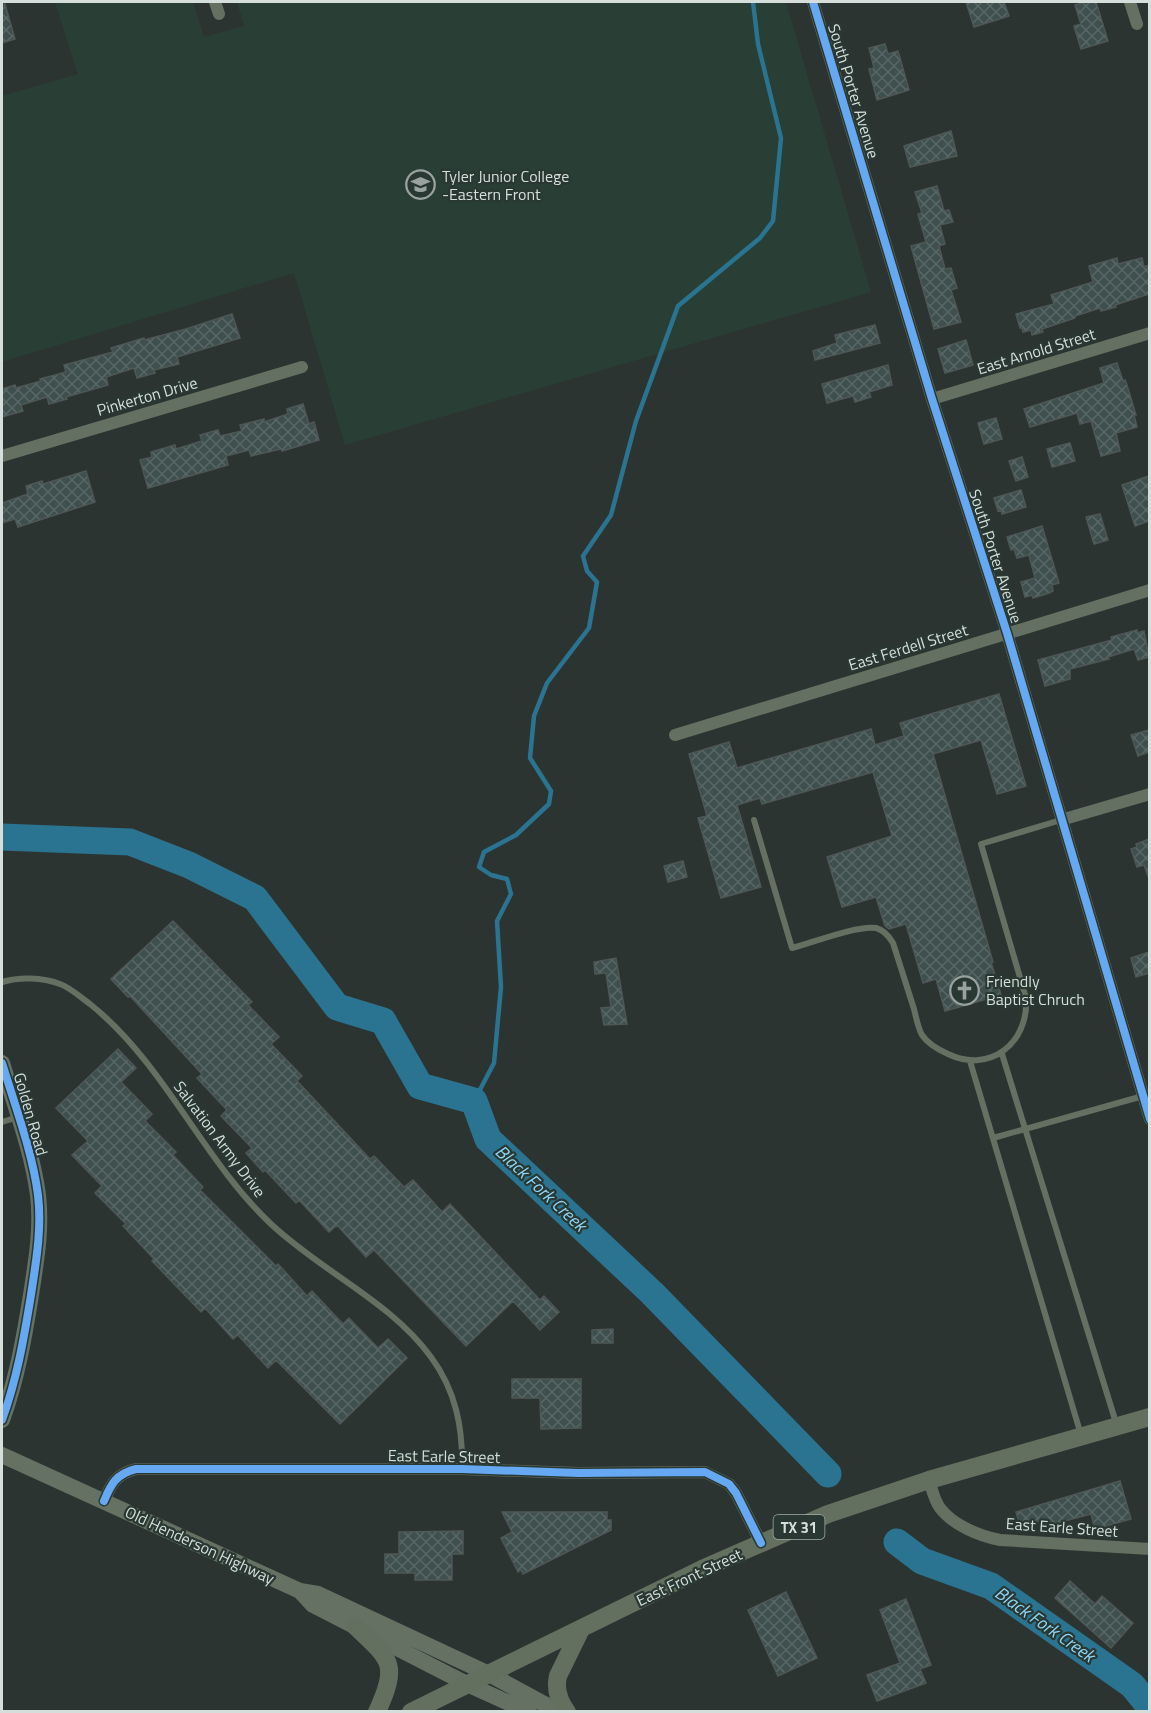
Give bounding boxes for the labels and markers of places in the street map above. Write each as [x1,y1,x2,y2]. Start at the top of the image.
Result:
place label: Tyler Junior College -Eastern Front [442,164,569,206]
school or university icon: Tyler Junior College -Eastern Front [405,169,437,201]
place label: Friendly Baptist Chruch [986,969,1085,1011]
church icon: Friendly Baptist Chruch [949,974,981,1006]

